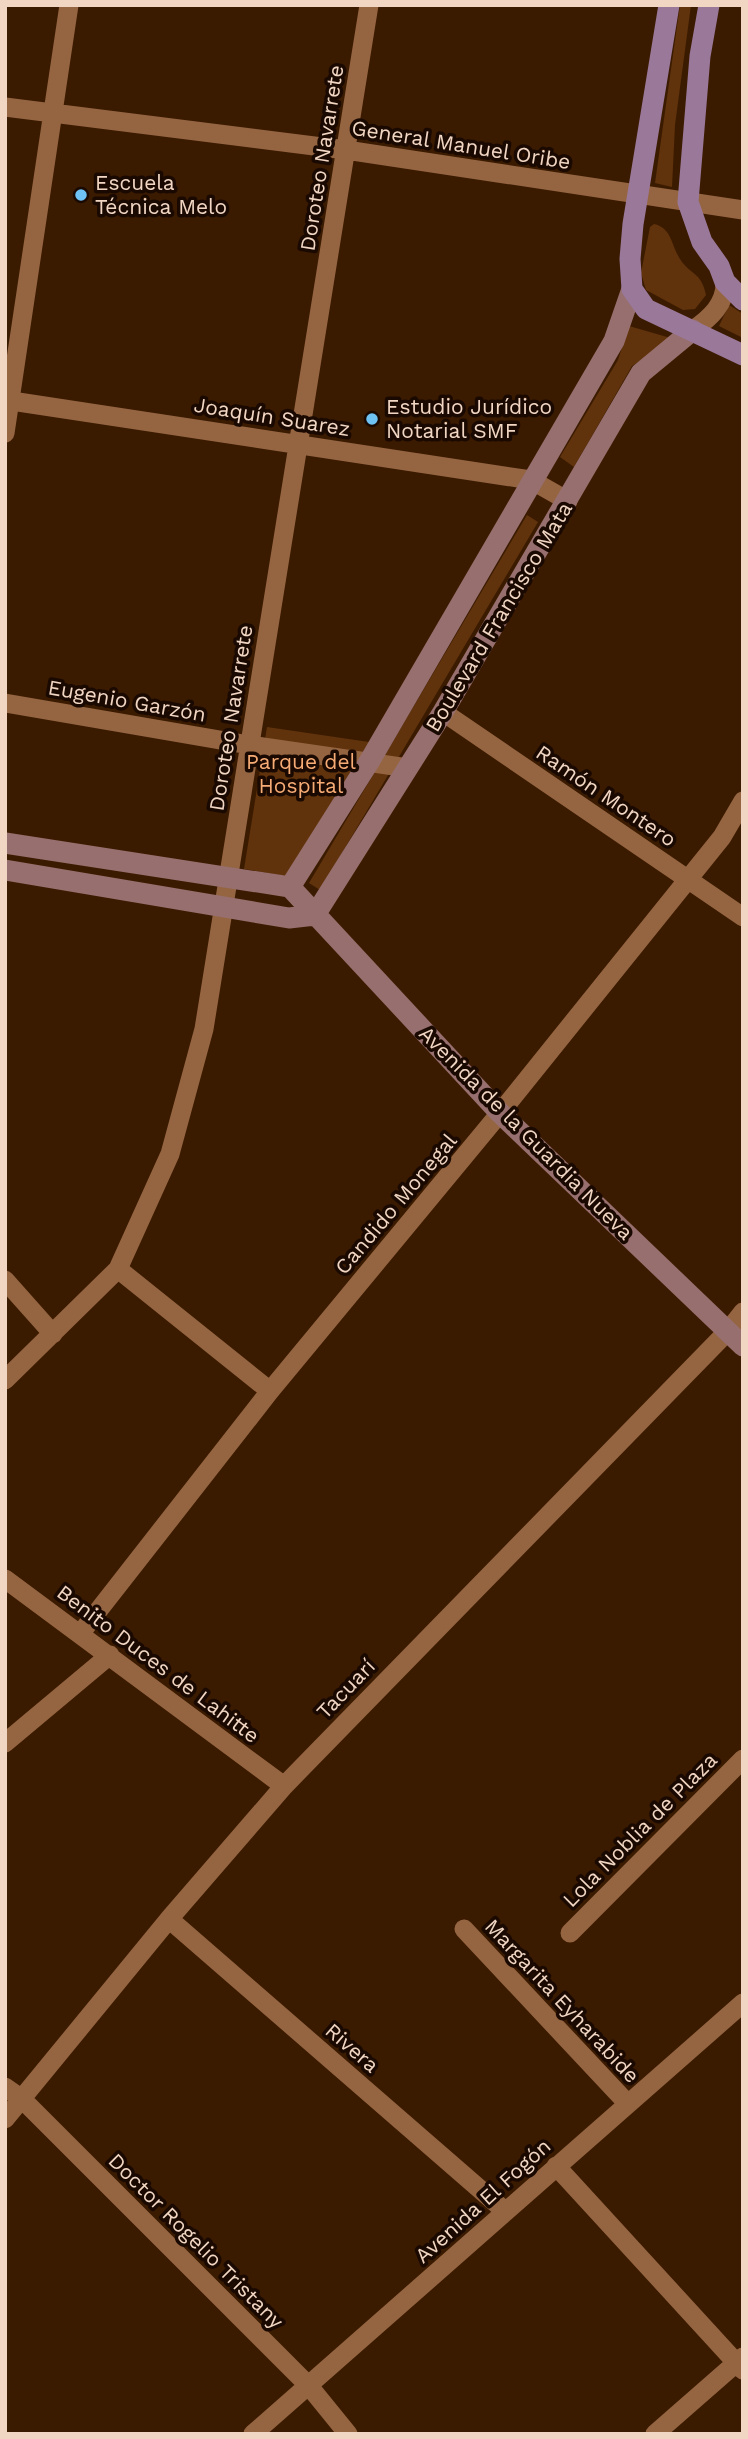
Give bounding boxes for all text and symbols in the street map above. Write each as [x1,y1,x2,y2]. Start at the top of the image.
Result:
street label: Doroteo Navarrete [294,63,349,253]
street label: General Manuel Oribe [350,115,572,174]
place label: Escuela Técnica Melo [95,170,227,219]
marker: Escuela Técnica Melo [73,187,89,203]
street label: Joaquín Suarez [192,392,352,441]
place label: Estudio Jurídico Notarial SMF [386,394,552,443]
marker: Estudio Jurídico Notarial SMF [364,411,380,427]
street label: Boulevard Francisco Mata [420,497,577,736]
street label: Doroteo Navarrete [203,623,258,813]
street label: Eugenio Garzón [46,674,208,727]
street label: Ramón Montero [531,739,681,852]
park label: Parque del Hospital [246,749,357,798]
street label: Avenida de la Guardia Nueva [414,1021,639,1245]
street label: Candido Monegal [329,1128,462,1279]
street label: Benito Duces de Lahitte [52,1579,264,1748]
street label: Tacuarí [311,1653,380,1724]
street label: Lola Noblia de Plaza [557,1747,722,1912]
street label: Margarita Eyharabide [480,1914,645,2088]
street label: Rivera [320,2018,384,2078]
street label: Avenida El Fogón [410,2133,556,2268]
street label: Doctor Rogelio Tristany [104,2148,289,2334]

